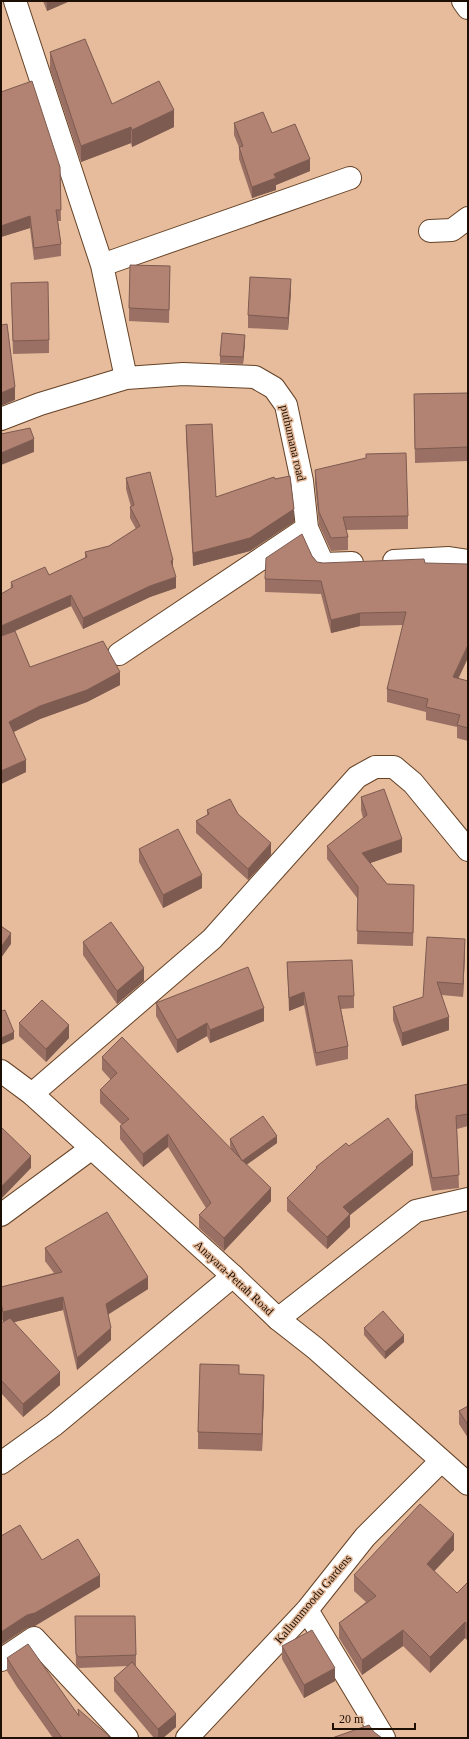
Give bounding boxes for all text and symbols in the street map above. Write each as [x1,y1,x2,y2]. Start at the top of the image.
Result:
street label: puthumana road [277,404,309,482]
street label: Anayara-Pettah Road [192,1238,276,1318]
street label: Kallummoodu Gardens [272,1551,355,1647]
scale bar [333,1705,415,1731]
text: 20 m [339,1712,364,1726]

